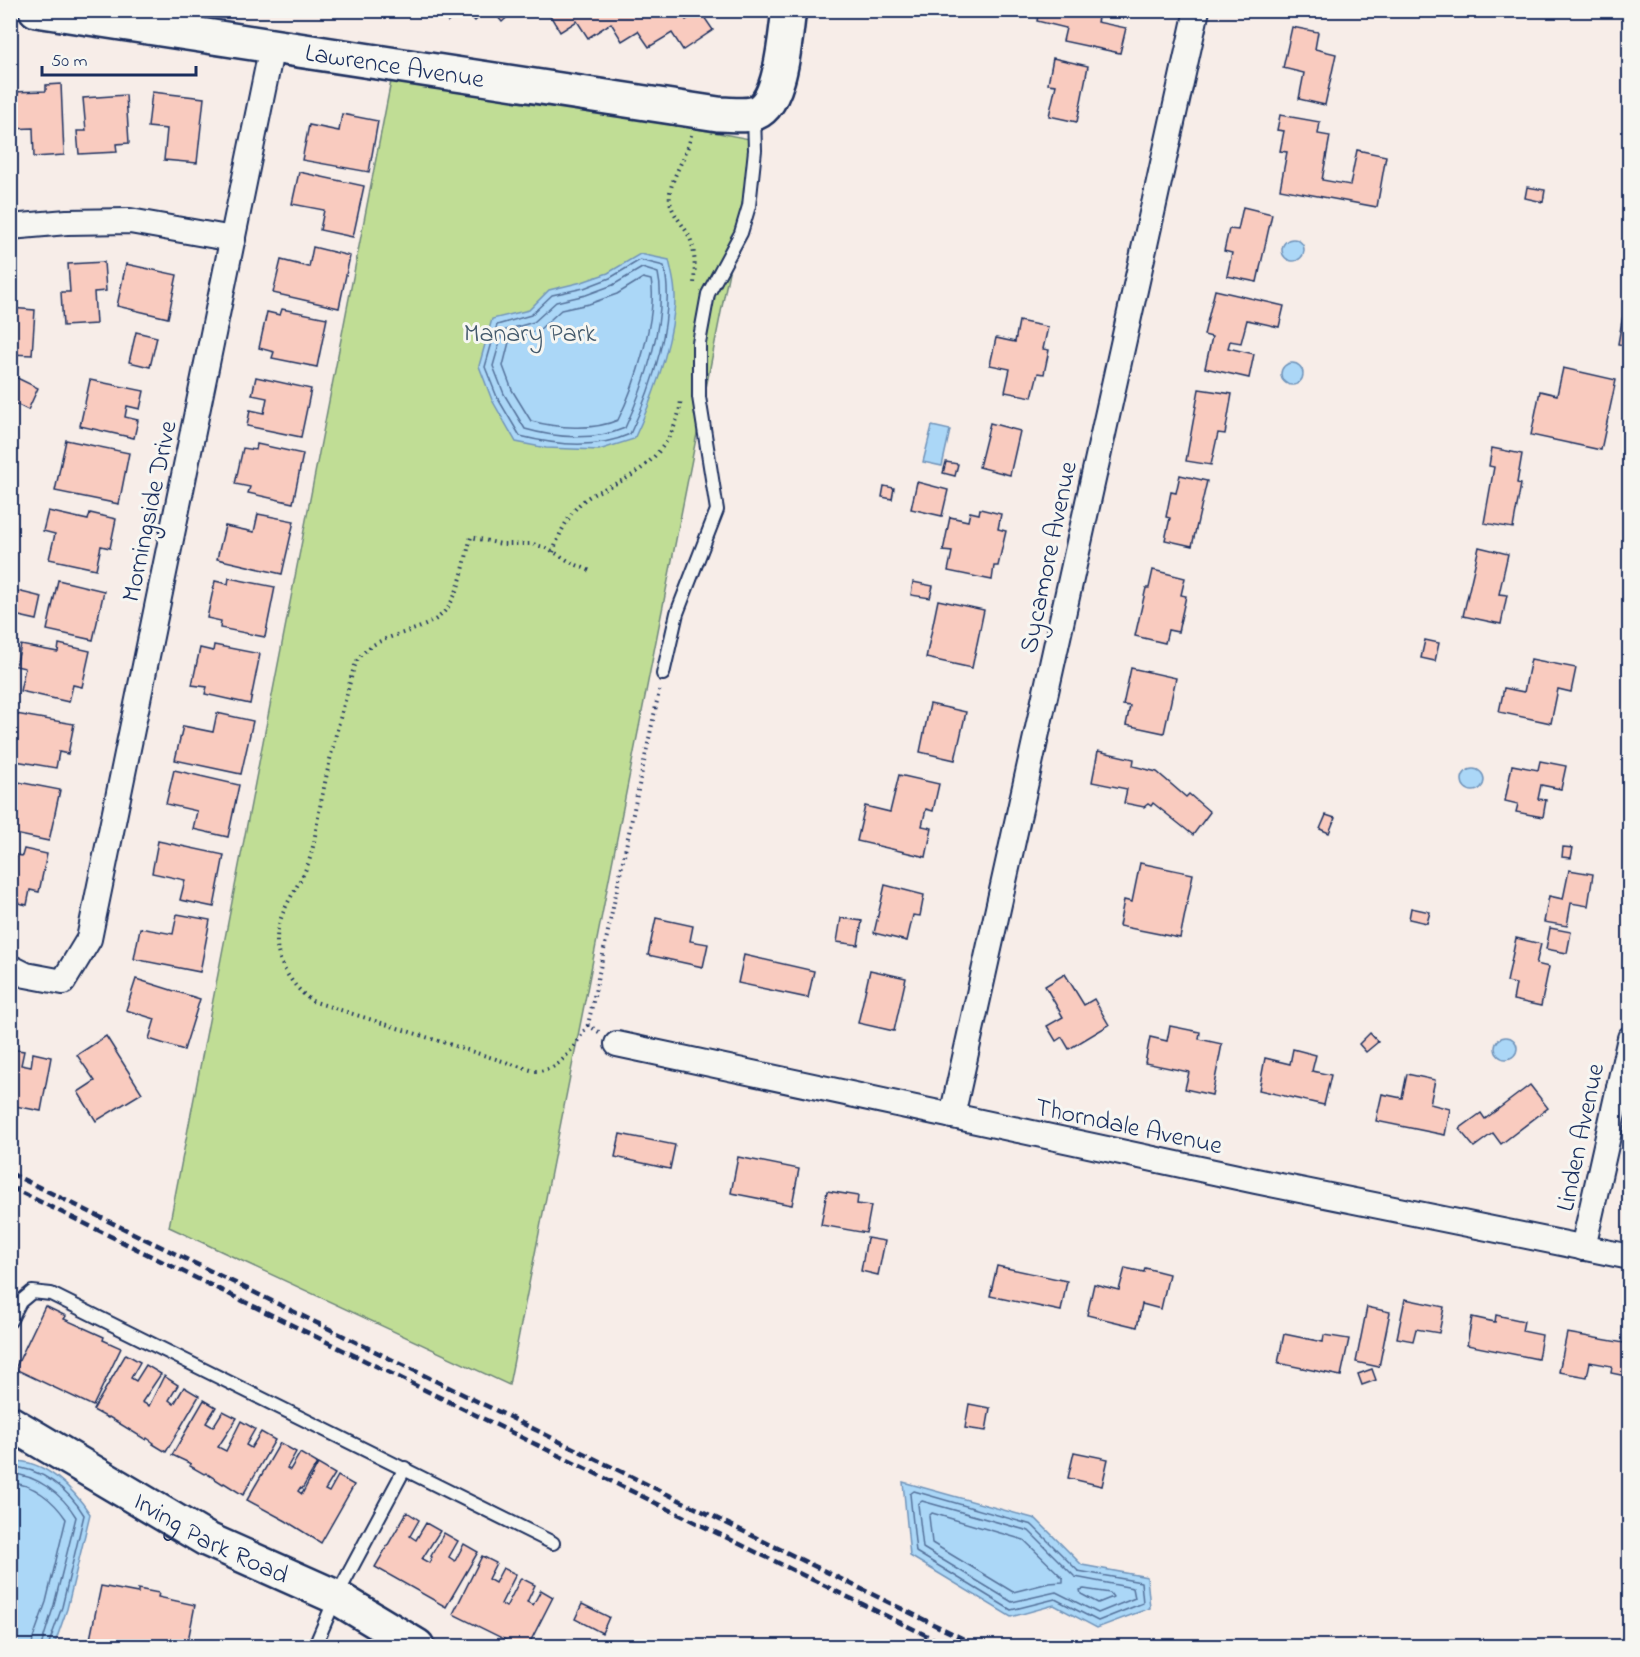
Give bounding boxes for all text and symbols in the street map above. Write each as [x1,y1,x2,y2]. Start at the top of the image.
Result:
street label: Lawrence Avenue [302,35,487,100]
scale bar [42,39,196,77]
text: 50 m [51,49,88,75]
park label: Manary Park [464,316,597,354]
street label: Morningside Drive [113,417,189,606]
street label: Sycamore Avenue [1011,458,1089,657]
street label: Linden Avenue [1548,1060,1616,1215]
street label: Thorndale Avenue [1031,1090,1226,1166]
street label: Irving Park Road [125,1484,294,1596]

